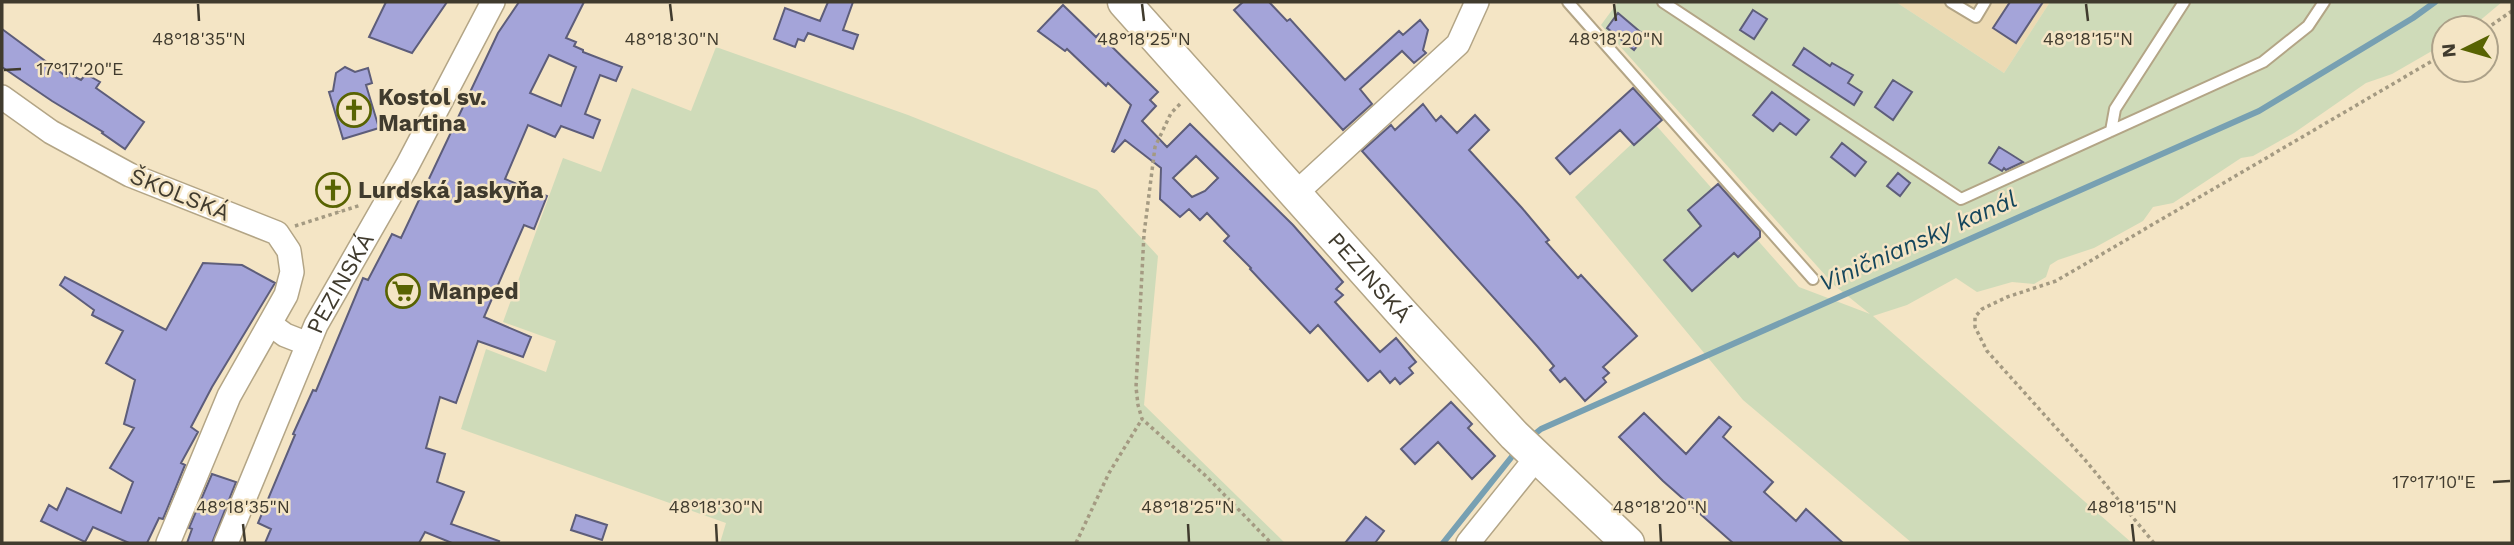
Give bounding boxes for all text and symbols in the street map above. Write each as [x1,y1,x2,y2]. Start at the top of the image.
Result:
north arrow [2430,14,2500,84]
text: 48°18'35"N [152,28,246,49]
text: 48°18'30"N [625,28,719,49]
text: 48°18'25"N [1097,28,1191,49]
text: 48°18'20"N [1569,28,1663,49]
text: 48°18'15"N [2043,28,2133,49]
text: N [2436,42,2461,58]
text: 17°17'20"E [36,58,124,79]
place label: Kostol sv. Martina [378,84,487,137]
church icon: Kostol sv. Martina [335,91,373,129]
street label: ŠKOLSKÁ [126,161,234,227]
church icon: Lurdská jaskyňa [314,171,352,209]
place label: Lurdská jaskyňa [358,177,544,204]
water label: Viničniansky kanál [1815,185,2021,297]
street label: PEZINSKÁ [1322,227,1417,328]
street label: PEZINSKÁ [301,228,380,338]
supermarket icon: Manped [384,272,422,310]
place label: Manped [428,278,519,305]
text: 17°17'10"E [2392,471,2476,492]
text: 48°18'35"N [196,496,290,517]
text: 48°18'30"N [669,496,763,517]
text: 48°18'25"N [1141,496,1235,517]
text: 48°18'20"N [1613,496,1707,517]
text: 48°18'15"N [2087,496,2177,517]

